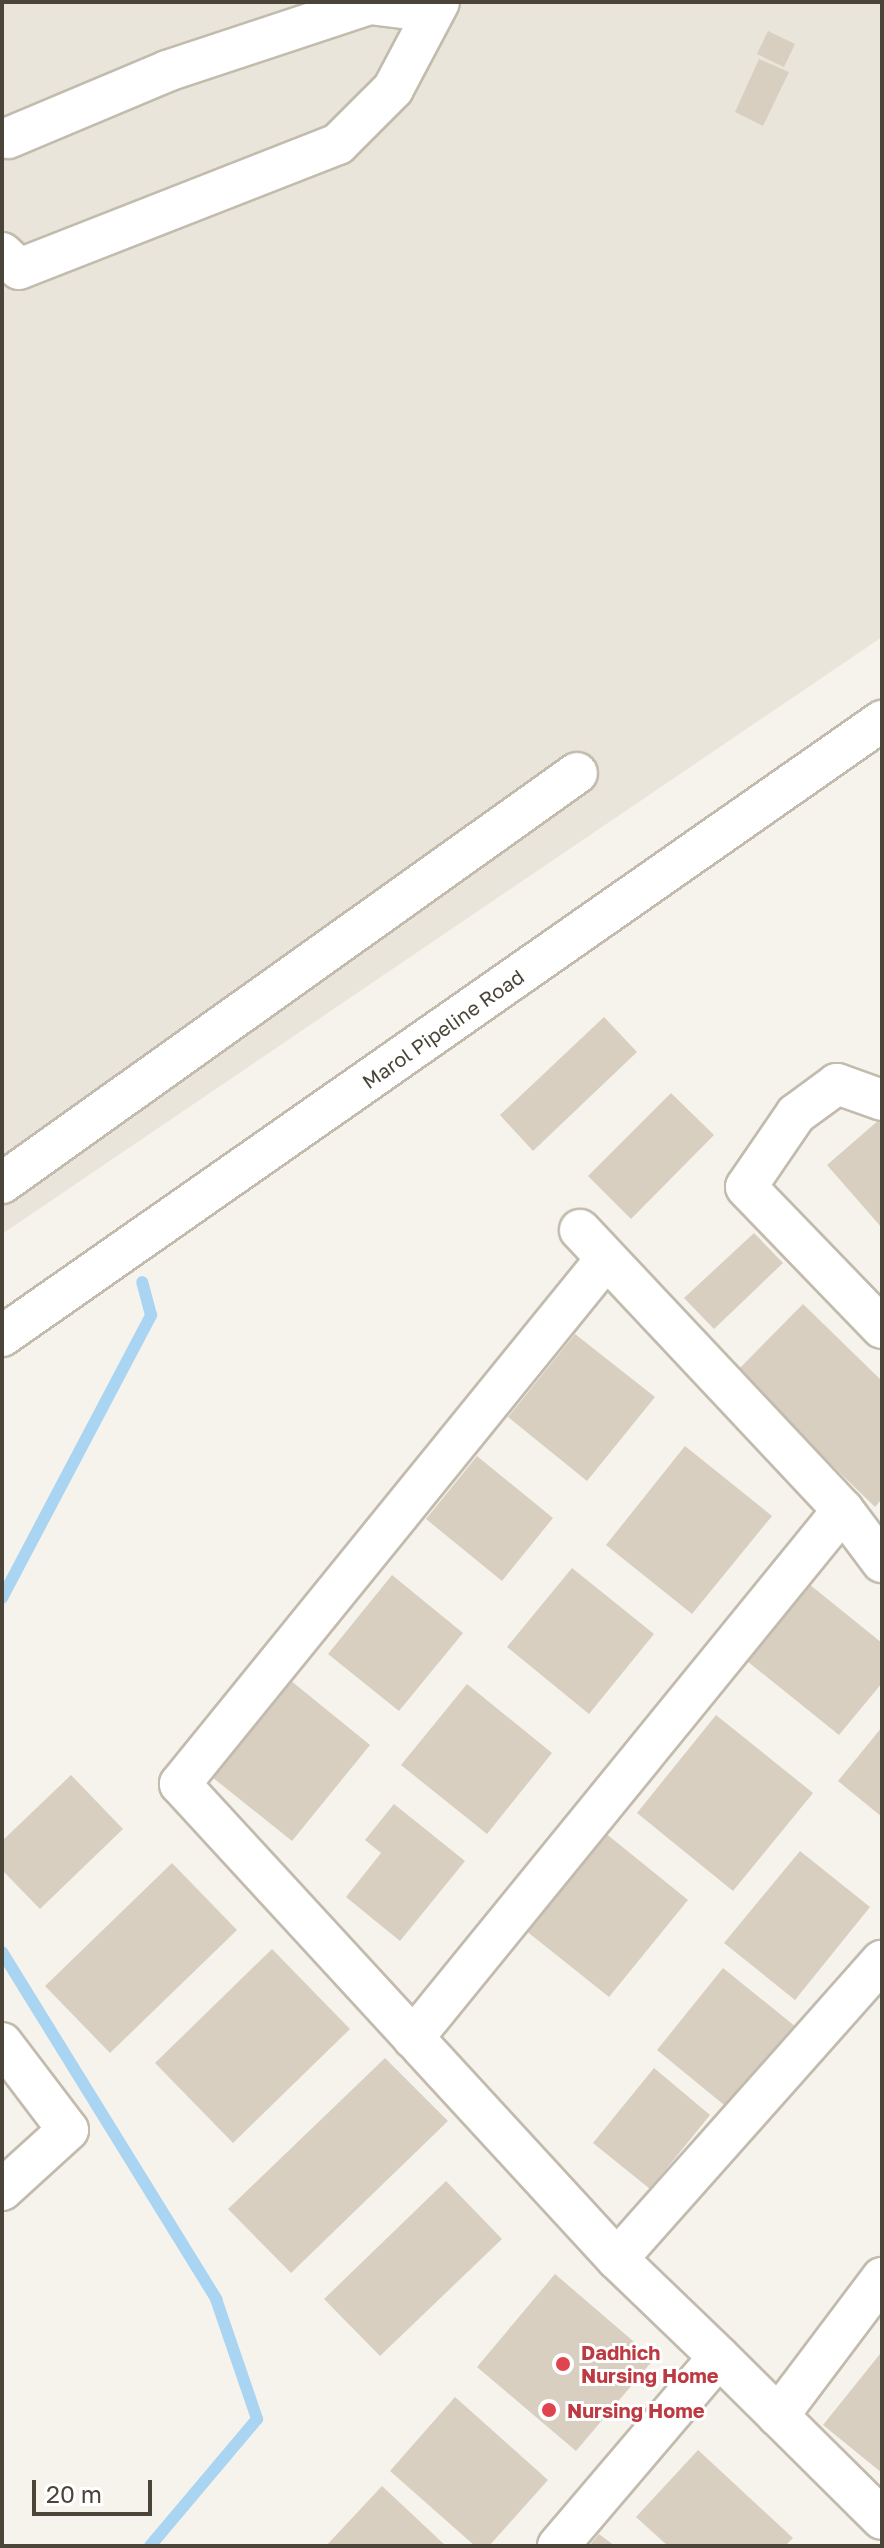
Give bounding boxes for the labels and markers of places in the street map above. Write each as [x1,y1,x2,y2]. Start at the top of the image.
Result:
place label: Dadhich Nursing Home [581,2340,718,2387]
marker: Dadhich Nursing Home [552,2353,574,2375]
place label: Nursing Home [567,2398,704,2422]
marker: Nursing Home [538,2399,560,2421]

